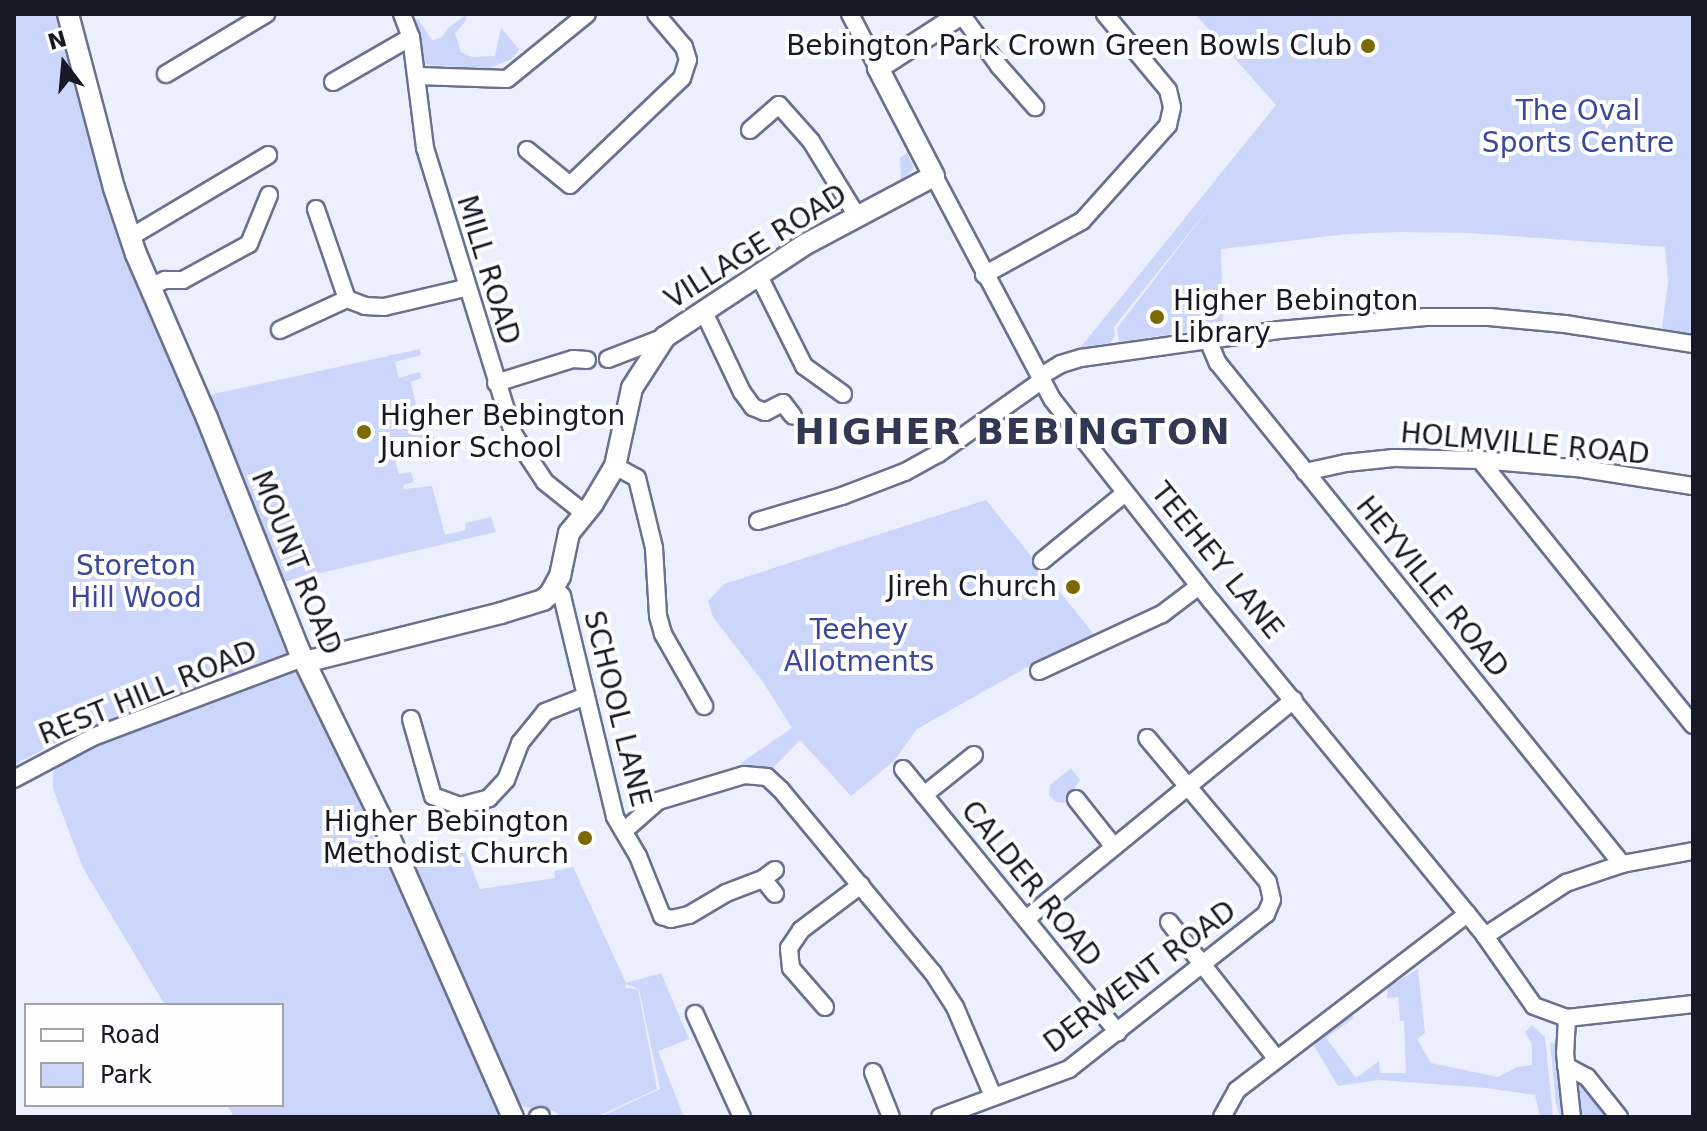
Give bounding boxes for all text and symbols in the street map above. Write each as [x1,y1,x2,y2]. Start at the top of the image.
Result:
north arrow [24,24,104,104]
text: N [45,26,70,55]
place label: Bebington Park Crown Green Bowls Club [786,29,1352,63]
marker: Bebington Park Crown Green Bowls Club [1359,37,1377,55]
park label: The Oval Sports Centre [1482,94,1674,160]
street label: VILLAGE ROAD [659,178,853,316]
street label: MILL ROAD [449,191,527,349]
place label: Higher Bebington Library [1173,284,1418,350]
marker: Higher Bebington Library [1148,308,1166,326]
place label: Higher Bebington Junior School [380,399,625,465]
district label: HIGHER BEBINGTON [794,410,1232,454]
street label: HOLMVILLE ROAD [1399,416,1651,472]
marker: Higher Bebington Junior School [355,423,373,441]
street label: MOUNT ROAD [244,466,348,660]
street label: TEEHEY LANE [1144,476,1290,646]
street label: HEYVILLE ROAD [1349,490,1515,684]
park label: Storeton Hill Wood [70,549,202,615]
place label: Jireh Church [887,570,1057,604]
marker: Jireh Church [1064,578,1082,596]
street label: SCHOOL LANE [576,607,658,811]
park label: Teehey Allotments [784,613,934,679]
street label: REST HILL ROAD [34,634,262,752]
street label: CALDER ROAD [954,794,1108,974]
place label: Higher Bebington Methodist Church [323,805,569,871]
marker: Higher Bebington Methodist Church [576,829,594,847]
street label: DERWENT ROAD [1037,894,1243,1060]
legend [24,1003,284,1107]
text: Road [100,1021,160,1049]
text: Park [100,1061,152,1089]

